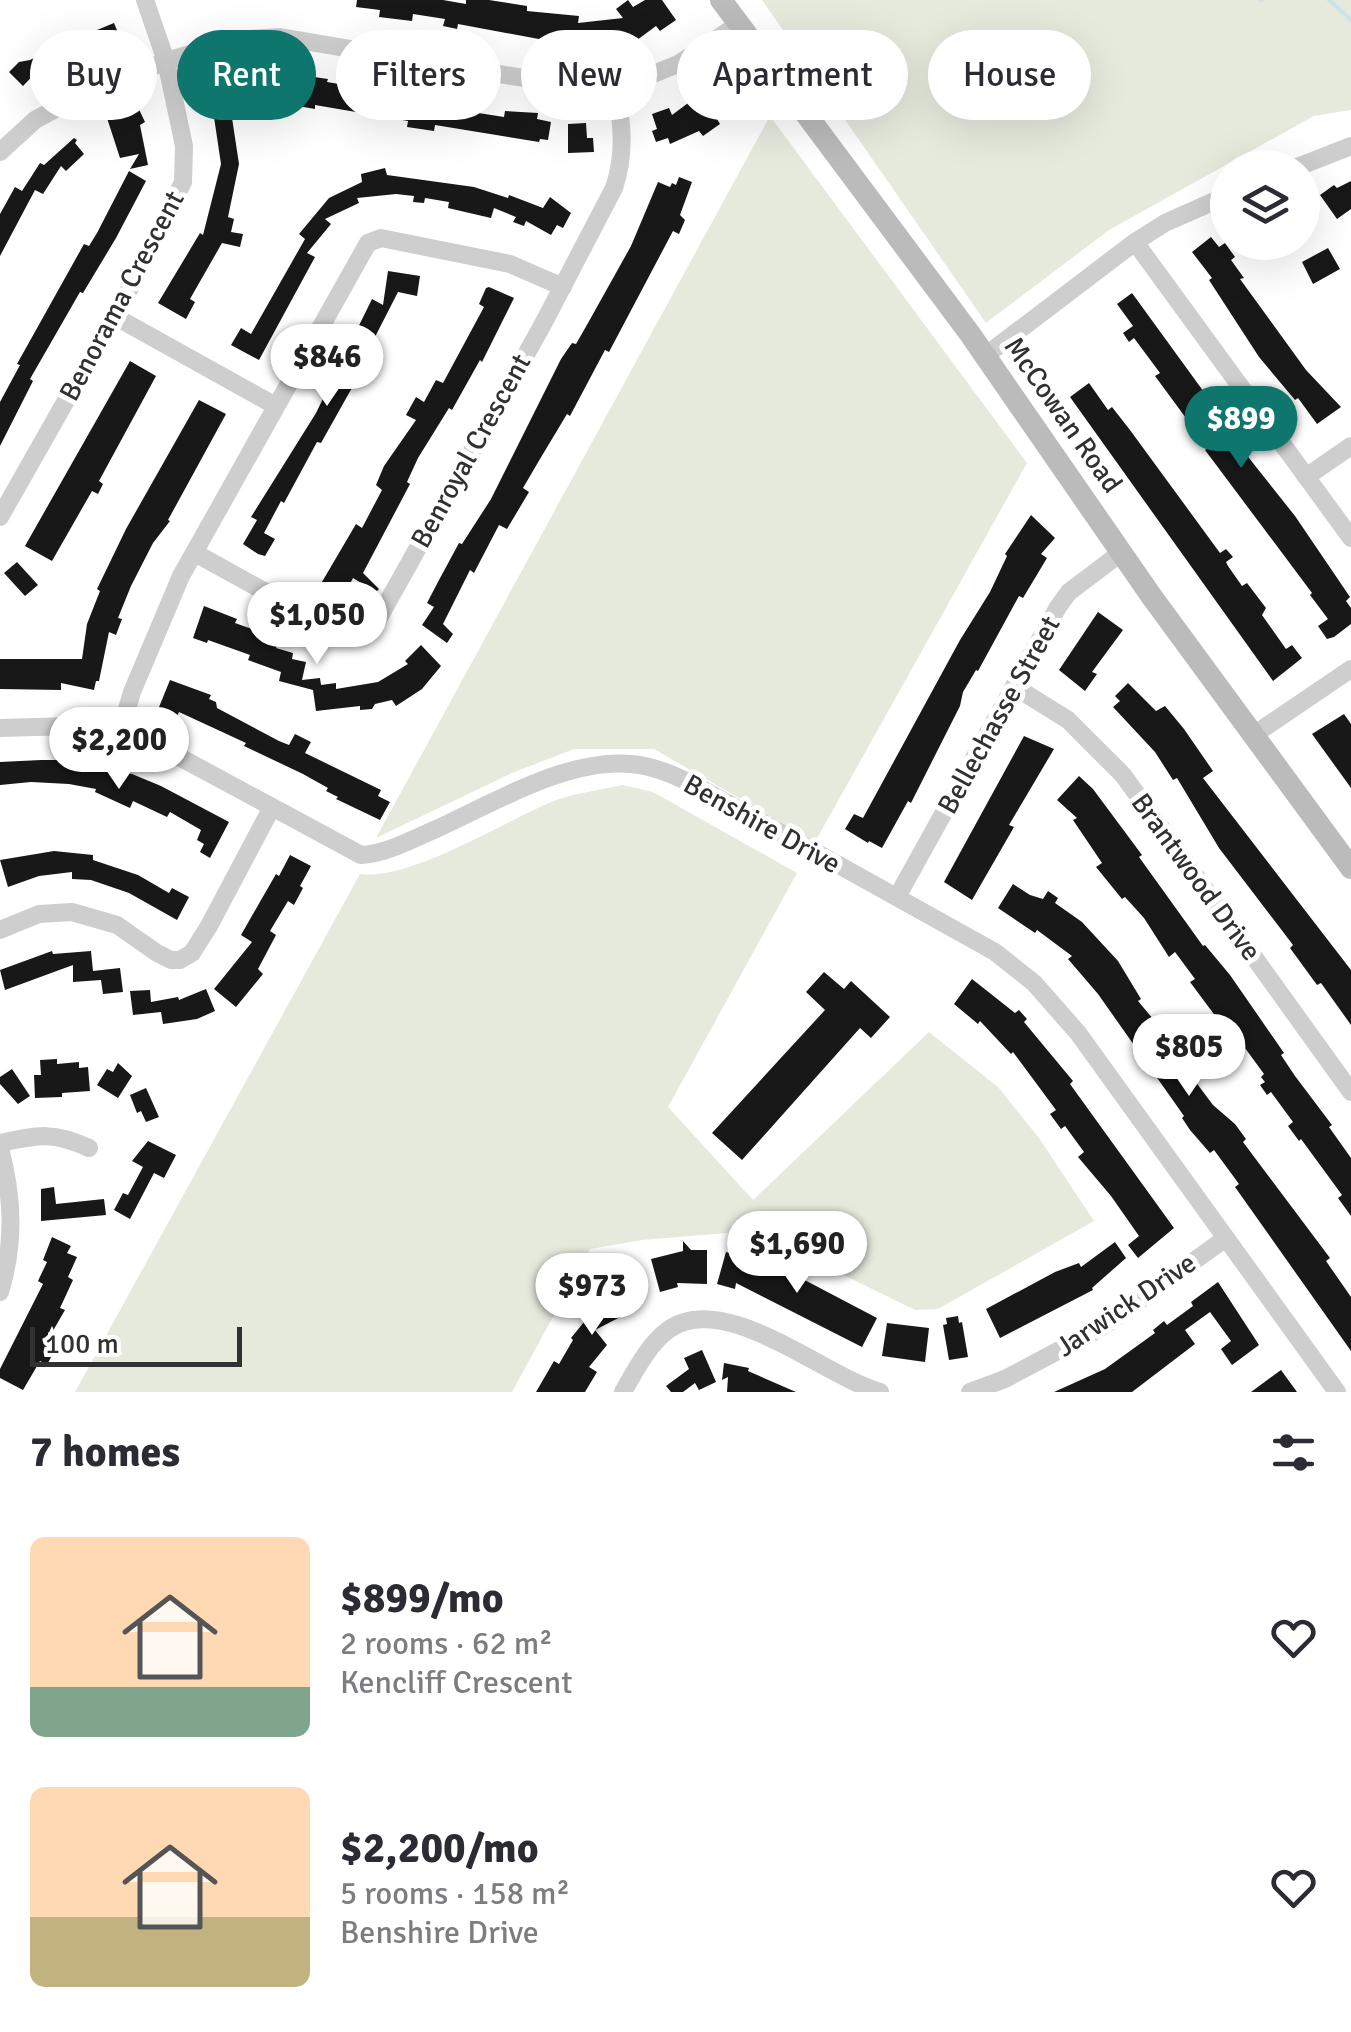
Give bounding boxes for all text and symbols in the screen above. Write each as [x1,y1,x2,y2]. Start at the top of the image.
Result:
chip: Buy [30,30,157,120]
chip: Rent [177,30,316,120]
chip: Filters [336,30,501,120]
chip: New [521,30,657,120]
chip: Apartment [677,30,908,120]
chip: House [928,30,1091,120]
map controls [1210,150,1320,260]
button: layers [1210,150,1320,260]
street label: Benorama Crescent [52,185,192,407]
pin: $846 [268,324,386,409]
street label: McCowan Road [997,331,1129,499]
text: $846 [292,337,362,376]
street label: Benroyal Crescent [404,348,538,554]
pin: $899 [1182,386,1300,471]
text: $899 [1206,399,1276,438]
pin: $1,050 [236,582,398,667]
text: $1,050 [269,595,365,634]
street label: Bellechasse Street [931,610,1068,820]
pin: $2,200 [38,707,200,792]
text: $2,200 [71,720,167,759]
street label: Benshire Drive [678,767,846,881]
street label: Brantwood Drive [1124,787,1268,967]
pin: $805 [1130,1014,1248,1099]
text: $805 [1154,1027,1224,1066]
pin: $1,690 [716,1211,878,1296]
text: $1,690 [749,1224,845,1263]
street label: Jarwick Drive [1050,1246,1202,1364]
pin: $973 [533,1253,651,1338]
text: $973 [557,1266,627,1305]
scale bar [30,1322,242,1366]
text: 100 m [45,1327,119,1361]
icon: filters [1266,1425,1321,1480]
text: 7 homes [30,1427,180,1478]
text: $899/mo [340,1573,504,1624]
icon: home [110,1577,230,1697]
icon: heart [1266,1610,1321,1665]
text: 2 rooms · 62 m² [340,1624,553,1663]
text: Kencliff Crescent [340,1663,573,1702]
text: $2,200/mo [340,1823,539,1874]
icon: home [110,1827,230,1947]
icon: heart [1266,1860,1321,1915]
text: 5 rooms · 158 m² [340,1874,570,1913]
text: Benshire Drive [340,1913,539,1952]

